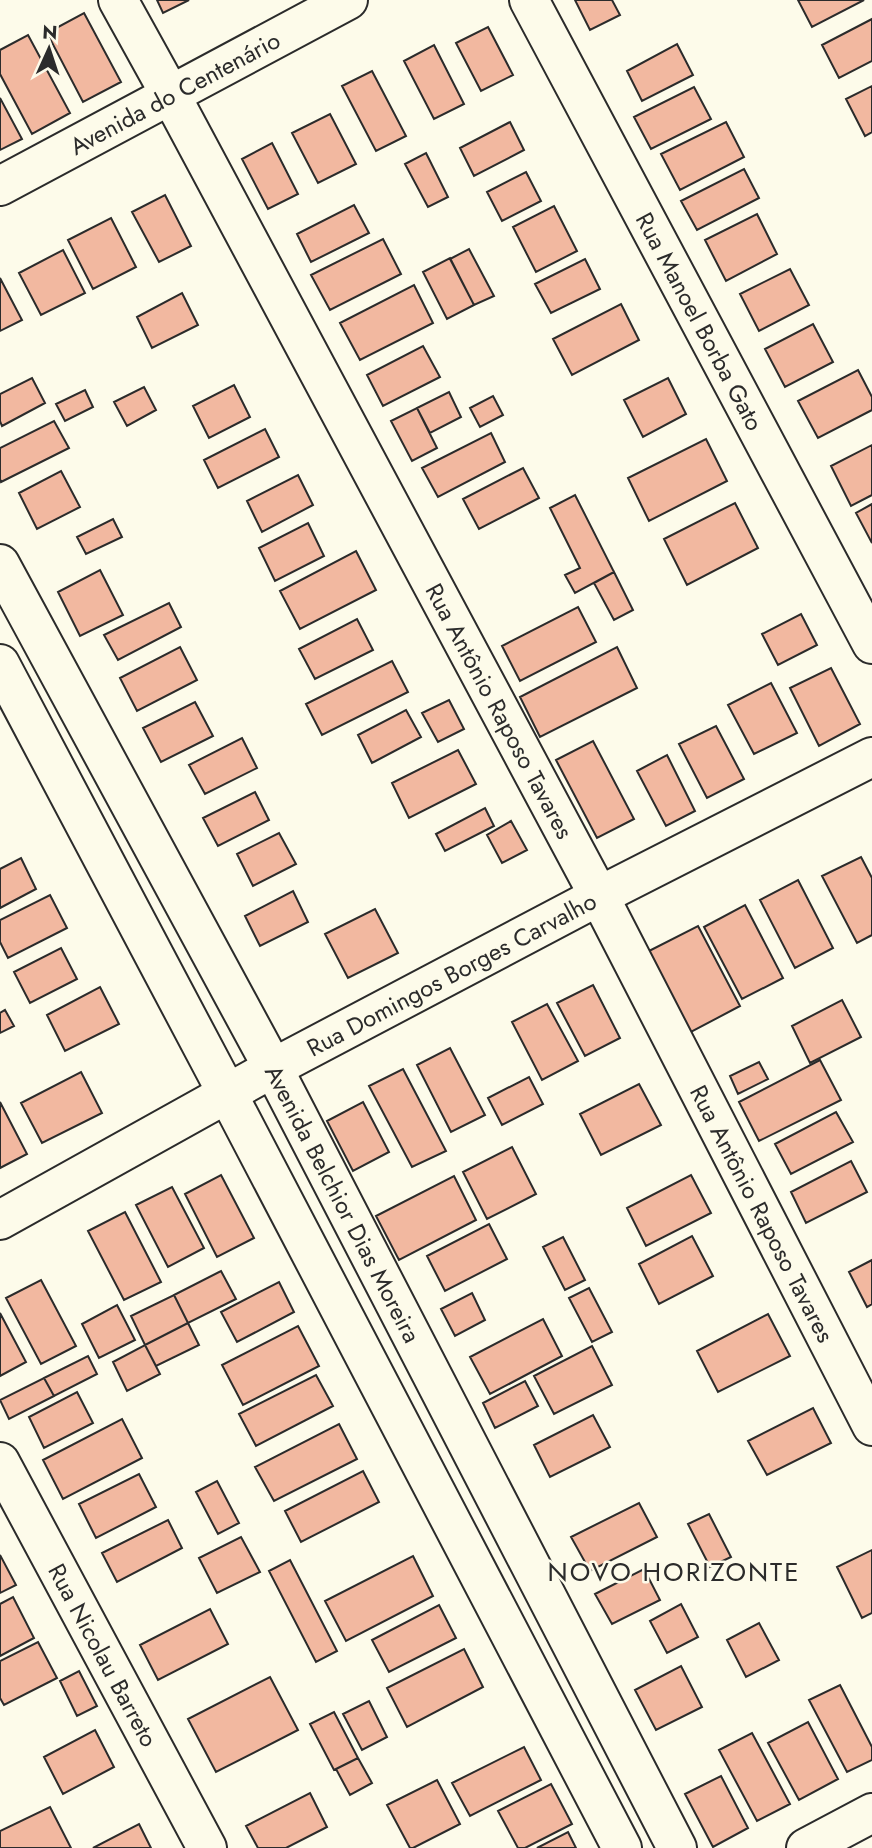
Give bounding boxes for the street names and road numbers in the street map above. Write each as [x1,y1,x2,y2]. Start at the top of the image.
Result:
street label: Avenida do Centenário [63,22,286,163]
street label: Rua Manoel Borba Gato [628,206,773,437]
street label: Rua Antônio Raposo Tavares [417,577,583,845]
street label: Rua Domingos Borges Carvalho [300,883,602,1065]
street label: Avenida Belchior Dias Moreira [257,1059,430,1349]
street label: Rua Antônio Raposo Tavares [682,1079,843,1348]
street label: Rua Nicolau Barreto [40,1557,167,1753]

